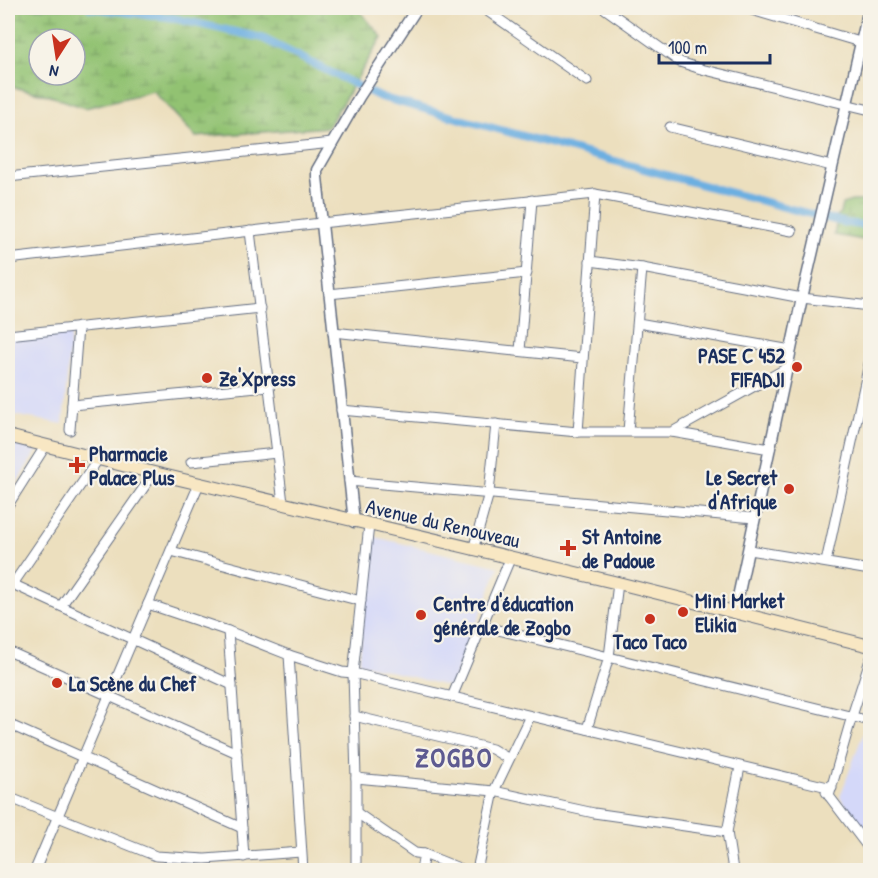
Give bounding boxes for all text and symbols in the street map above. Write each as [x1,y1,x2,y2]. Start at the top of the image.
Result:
north arrow [27,27,87,87]
scale bar [659,27,770,65]
text: 100 m [668,35,707,60]
text: N [47,60,60,83]
place label: PASE C 452 FIFADJI [698,341,785,394]
marker: PASE C 452 FIFADJI [790,360,804,374]
place label: Ze'Xpress [219,364,296,394]
marker: Ze'Xpress [200,371,214,385]
place label: Pharmacie Palace Plus [89,439,175,492]
marker: Pharmacie Palace Plus [70,458,84,472]
place label: Le Secret d'Afrique [706,463,778,517]
marker: Le Secret d'Afrique [782,482,796,496]
street label: Avenue du Renouveau [363,491,523,555]
place label: St Antoine de Padoue [582,522,662,575]
marker: St Antoine de Padoue [559,539,577,557]
place label: Mini Market Elikia [695,586,785,639]
place label: Centre d'éducation générale de Zogbo [433,589,574,643]
marker: Mini Market Elikia [676,605,690,619]
marker: Centre d'éducation générale de Zogbo [414,608,428,622]
marker: Taco Taco [643,612,657,626]
place label: Taco Taco [612,627,688,656]
place label: La Scène du Chef [69,669,197,698]
marker: La Scène du Chef [50,676,64,690]
district label: ZOGBO [415,739,493,775]

